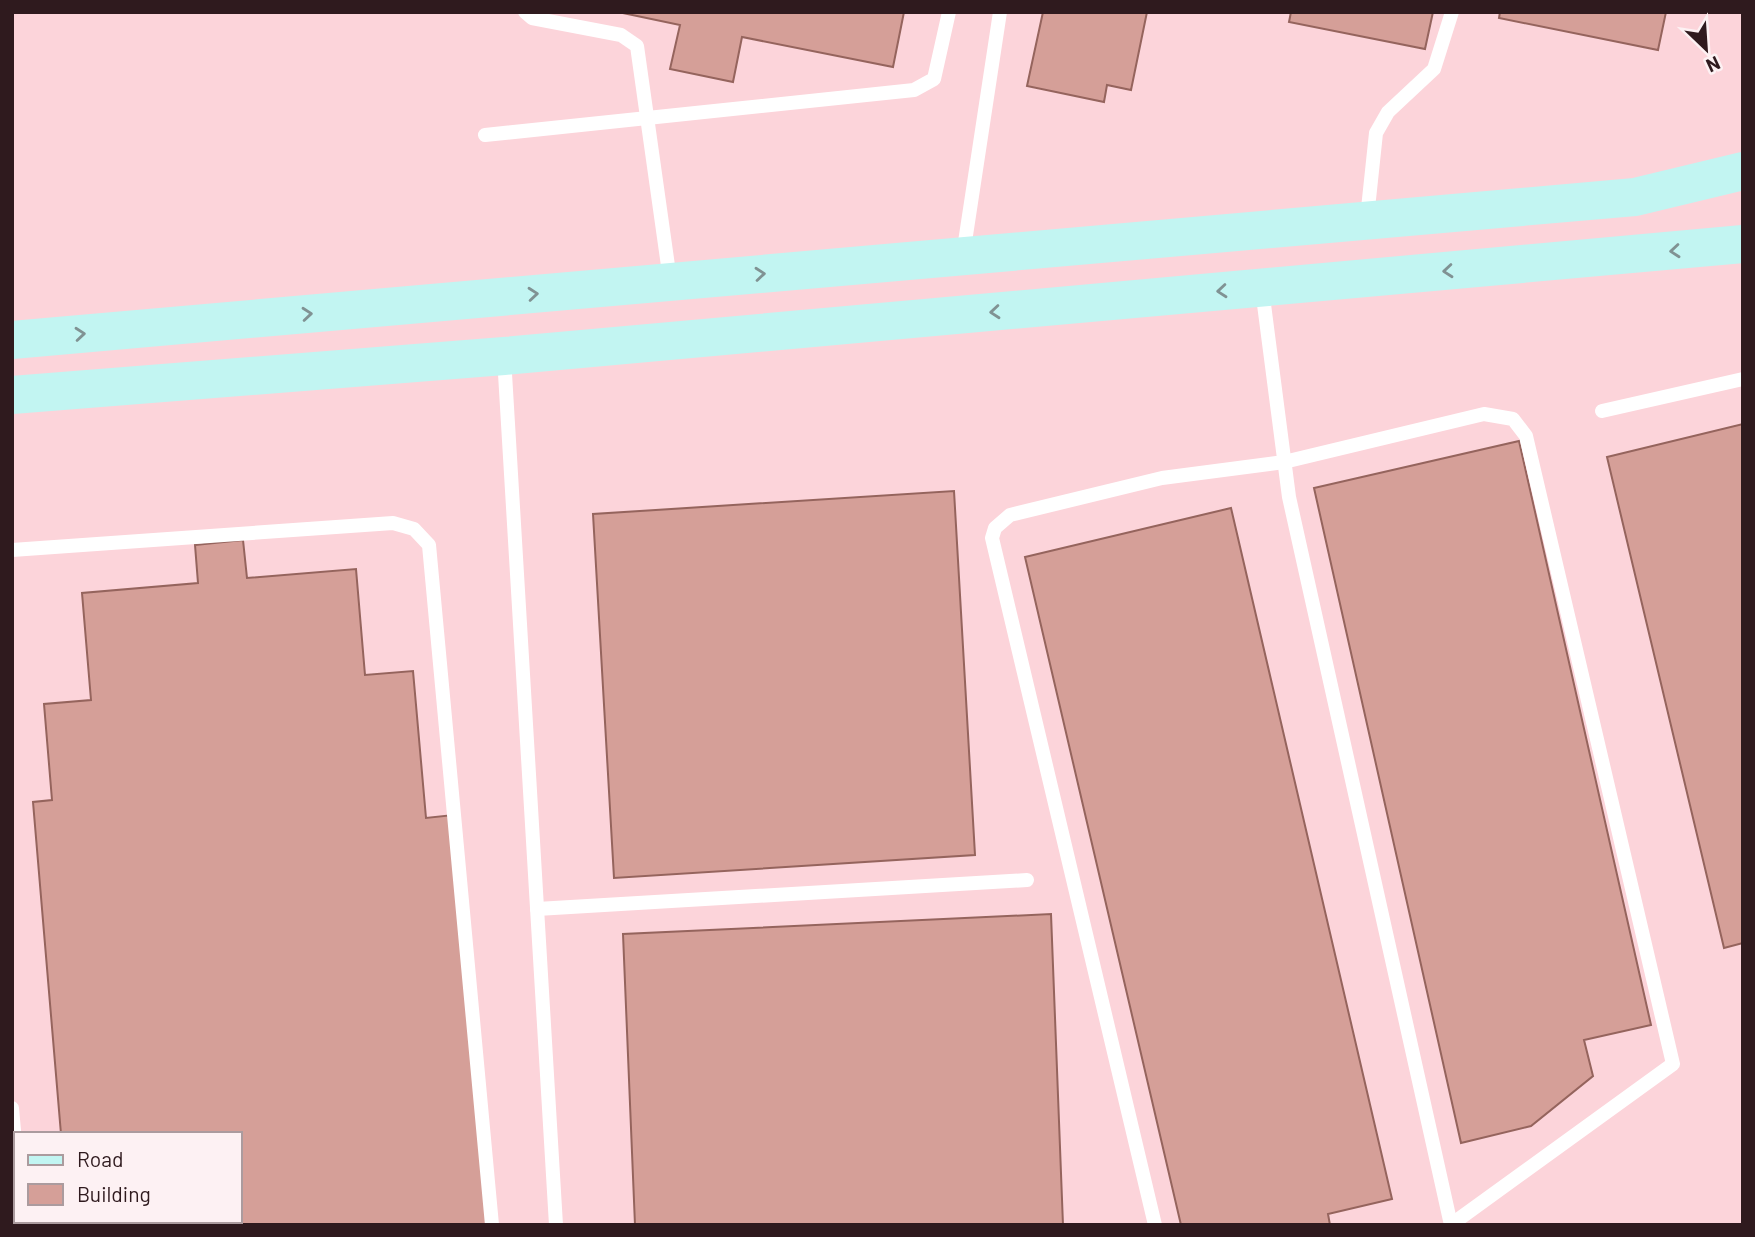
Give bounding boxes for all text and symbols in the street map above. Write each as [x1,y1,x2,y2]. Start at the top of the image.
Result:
north arrow [1671,14,1741,84]
text: N [1703,52,1724,78]
one-way arrow [1669,243,1680,258]
one-way arrow [1442,263,1453,278]
one-way arrow [755,267,766,282]
one-way arrow [1216,284,1227,299]
one-way arrow [528,287,539,302]
one-way arrow [989,304,1000,319]
one-way arrow [302,307,313,322]
one-way arrow [74,326,86,341]
legend [14,1132,242,1223]
text: Road [77,1146,123,1171]
text: Building [77,1181,151,1206]

